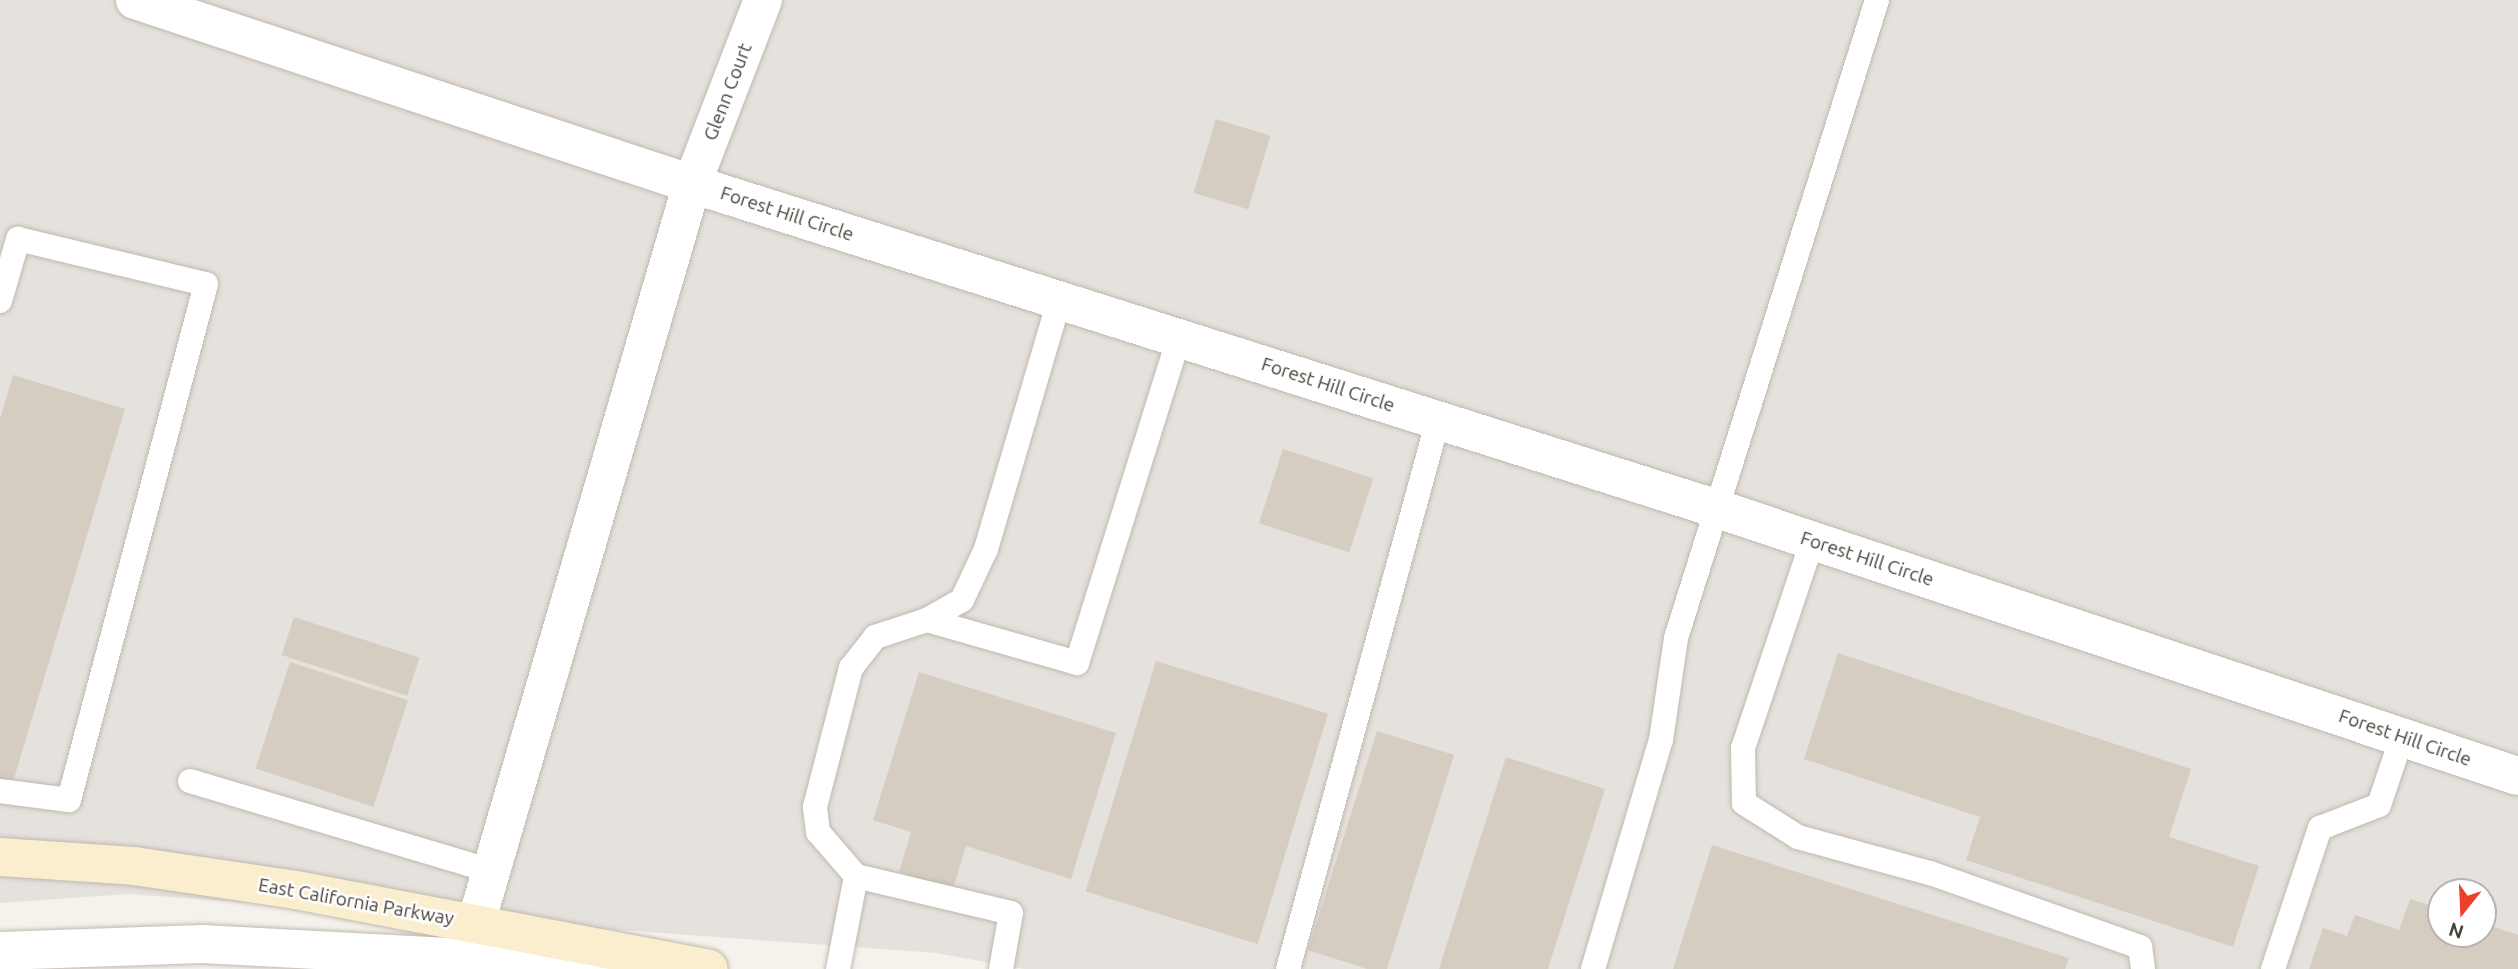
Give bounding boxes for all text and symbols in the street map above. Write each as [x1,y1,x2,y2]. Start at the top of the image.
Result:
street label: Glenn Court [699,40,757,144]
street label: Forest Hill Circle [718,182,856,246]
street label: Forest Hill Circle [1259,353,1397,417]
street label: Forest Hill Circle [1798,527,1936,591]
street label: Forest Hill Circle [2336,705,2474,771]
street label: East California Parkway [257,874,455,930]
north arrow [2427,878,2497,948]
text: N [2446,918,2466,944]

